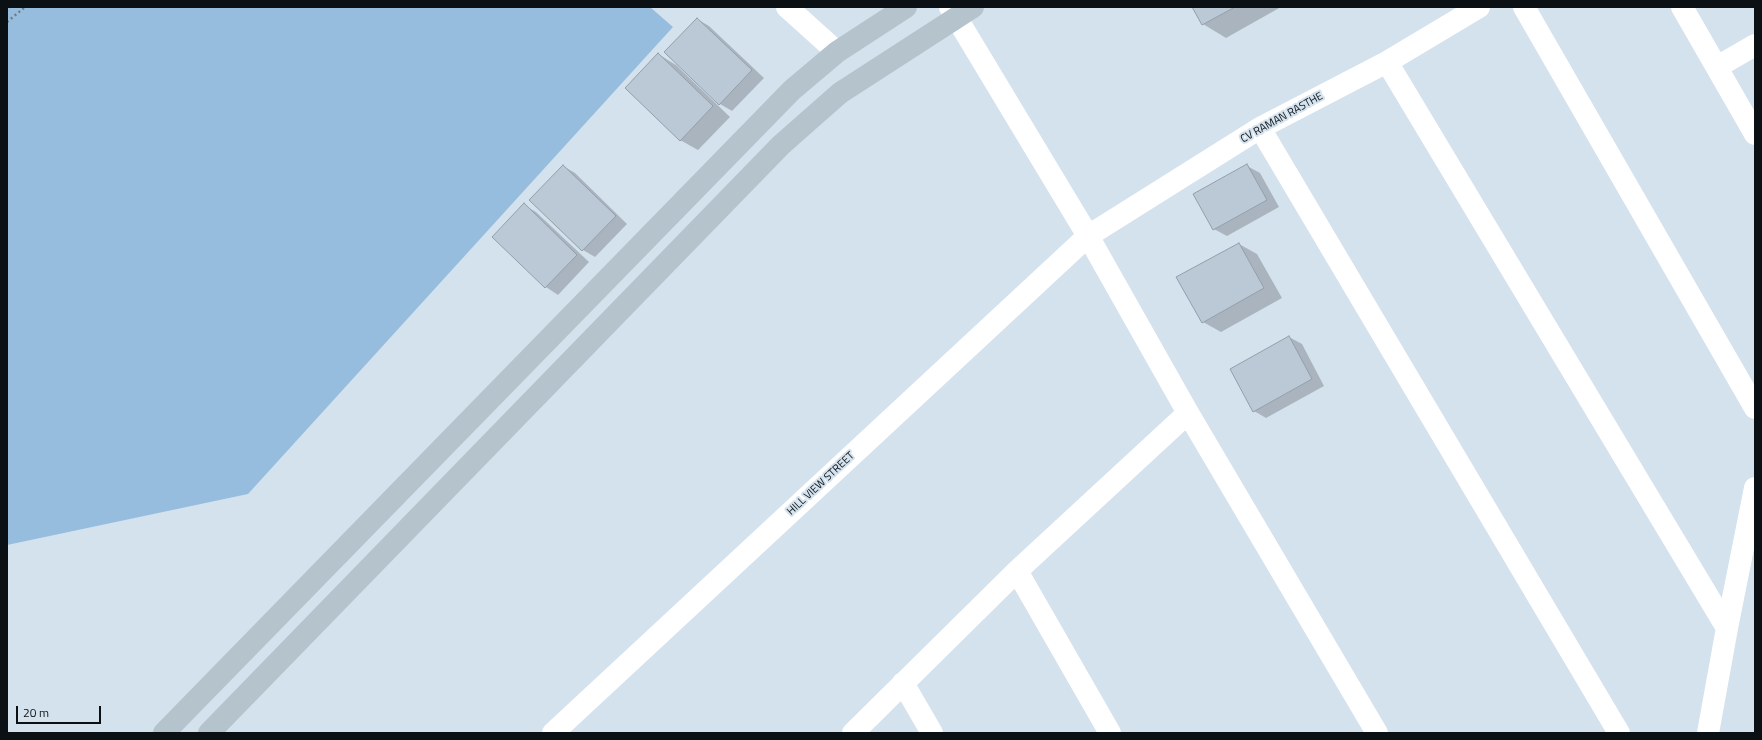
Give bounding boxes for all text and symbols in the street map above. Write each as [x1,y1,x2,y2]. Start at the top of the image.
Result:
street label: CV RAMAN RASTHE [1239,90,1325,146]
street label: HILL VIEW STREET [785,450,857,518]
scale bar [18,698,103,724]
text: 20 m [23,703,49,722]

